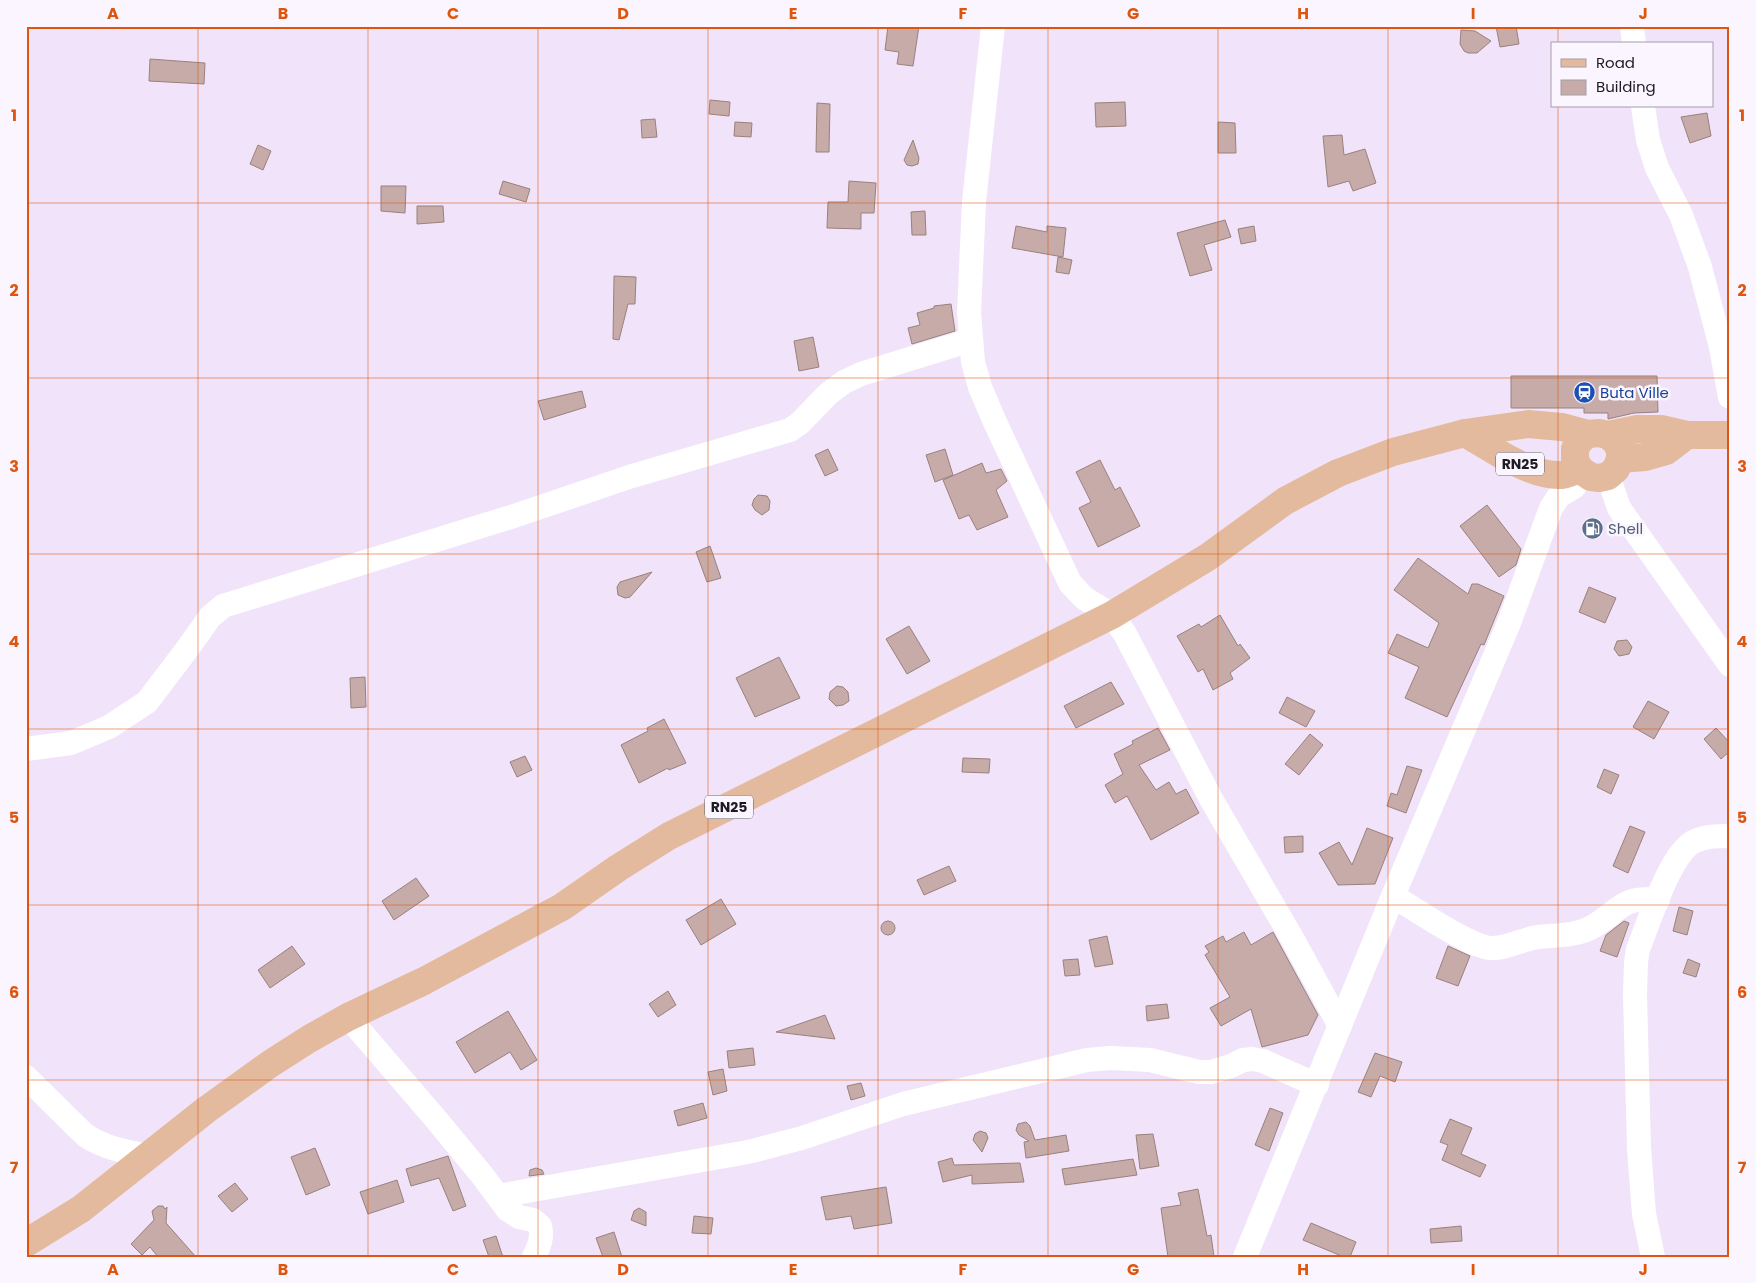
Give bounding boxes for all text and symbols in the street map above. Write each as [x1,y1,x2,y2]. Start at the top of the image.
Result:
text: A [107,2,119,25]
text: B [278,2,288,25]
text: C [447,2,459,25]
text: D [617,2,629,25]
text: E [789,2,797,25]
text: F [959,2,968,25]
text: G [1127,2,1139,25]
text: H [1297,2,1309,25]
text: I [1471,2,1475,25]
text: J [1638,2,1648,25]
legend [1551,42,1714,108]
text: Road [1596,52,1635,73]
text: Building [1596,76,1656,97]
text: 1 [11,104,17,127]
text: 1 [1739,104,1745,127]
text: 2 [9,279,19,302]
text: 2 [1737,279,1747,302]
station icon: Buta Ville [1572,380,1596,404]
place label: Buta Ville [1600,382,1669,403]
road number: RN25 [1496,452,1544,476]
text: 3 [9,455,19,478]
text: 3 [1737,455,1747,478]
fuel station icon: Shell [1580,516,1604,540]
place label: Shell [1608,518,1643,539]
text: 4 [9,630,20,653]
text: 4 [1737,630,1748,653]
road number: RN25 [705,796,753,819]
text: 5 [9,806,19,829]
text: 5 [1737,806,1747,829]
text: 6 [9,981,19,1004]
text: 6 [1737,981,1747,1004]
text: 7 [10,1156,19,1179]
text: 7 [1738,1156,1747,1179]
text: A [107,1258,119,1281]
text: B [278,1258,288,1281]
text: C [447,1258,459,1281]
text: D [617,1258,629,1281]
text: E [789,1258,797,1281]
text: F [959,1258,968,1281]
text: G [1127,1258,1139,1281]
text: H [1297,1258,1309,1281]
text: I [1471,1258,1475,1281]
text: J [1638,1258,1648,1281]

